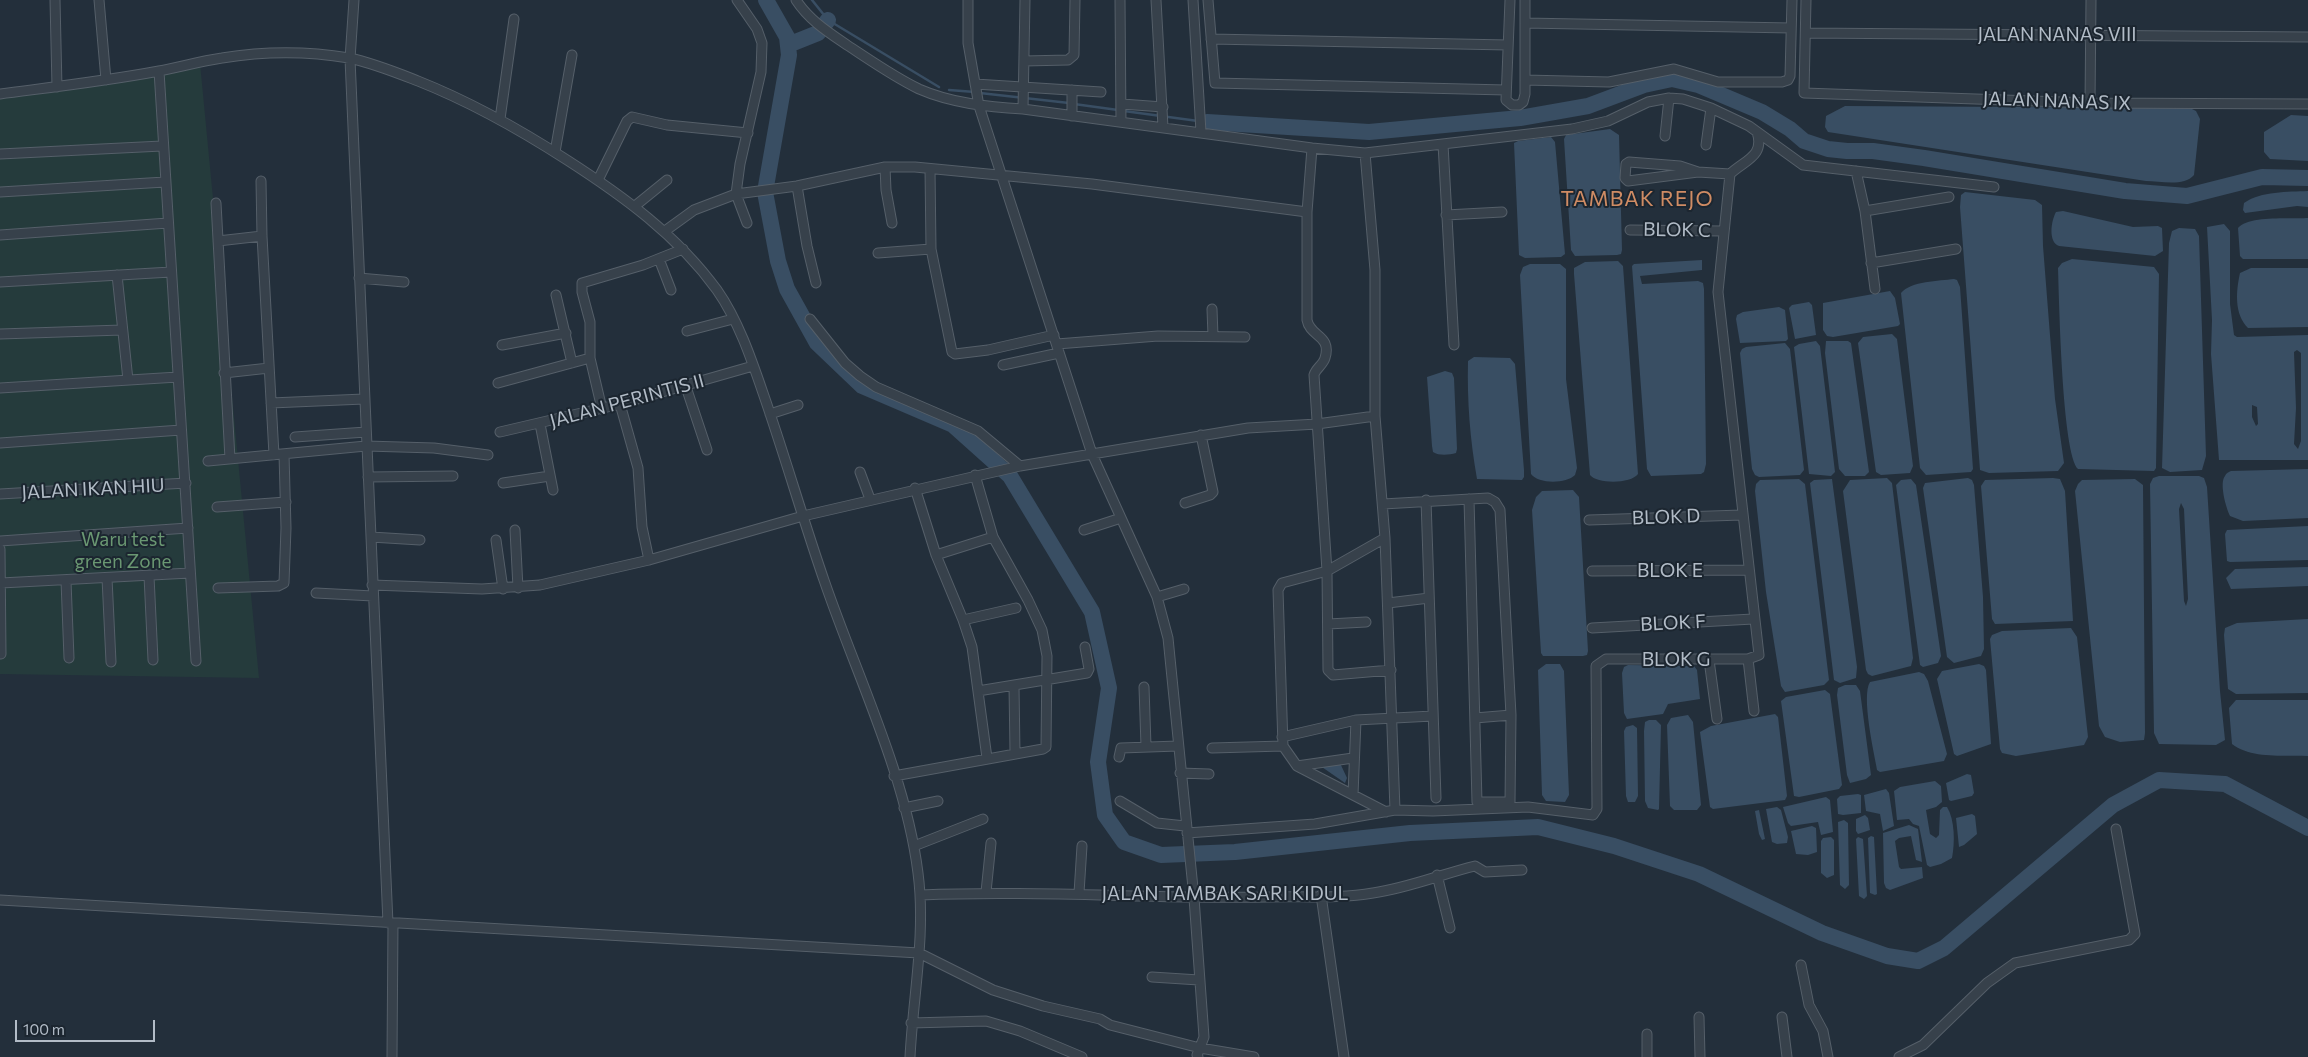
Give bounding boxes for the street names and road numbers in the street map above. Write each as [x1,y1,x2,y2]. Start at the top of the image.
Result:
street label: JALAN NANAS VIII [1977,24,2137,46]
street label: JALAN NANAS IX [1982,87,2132,115]
street label: BLOK C [1643,218,1711,242]
street label: JALAN PERINTIS II [547,369,707,433]
street label: JALAN IKAN HIU [21,474,165,504]
street label: BLOK D [1631,504,1701,530]
street label: BLOK E [1637,560,1703,582]
street label: BLOK F [1640,610,1706,636]
street label: BLOK G [1642,649,1710,671]
street label: JALAN TAMBAK SARI KIDUL [1102,883,1348,905]

